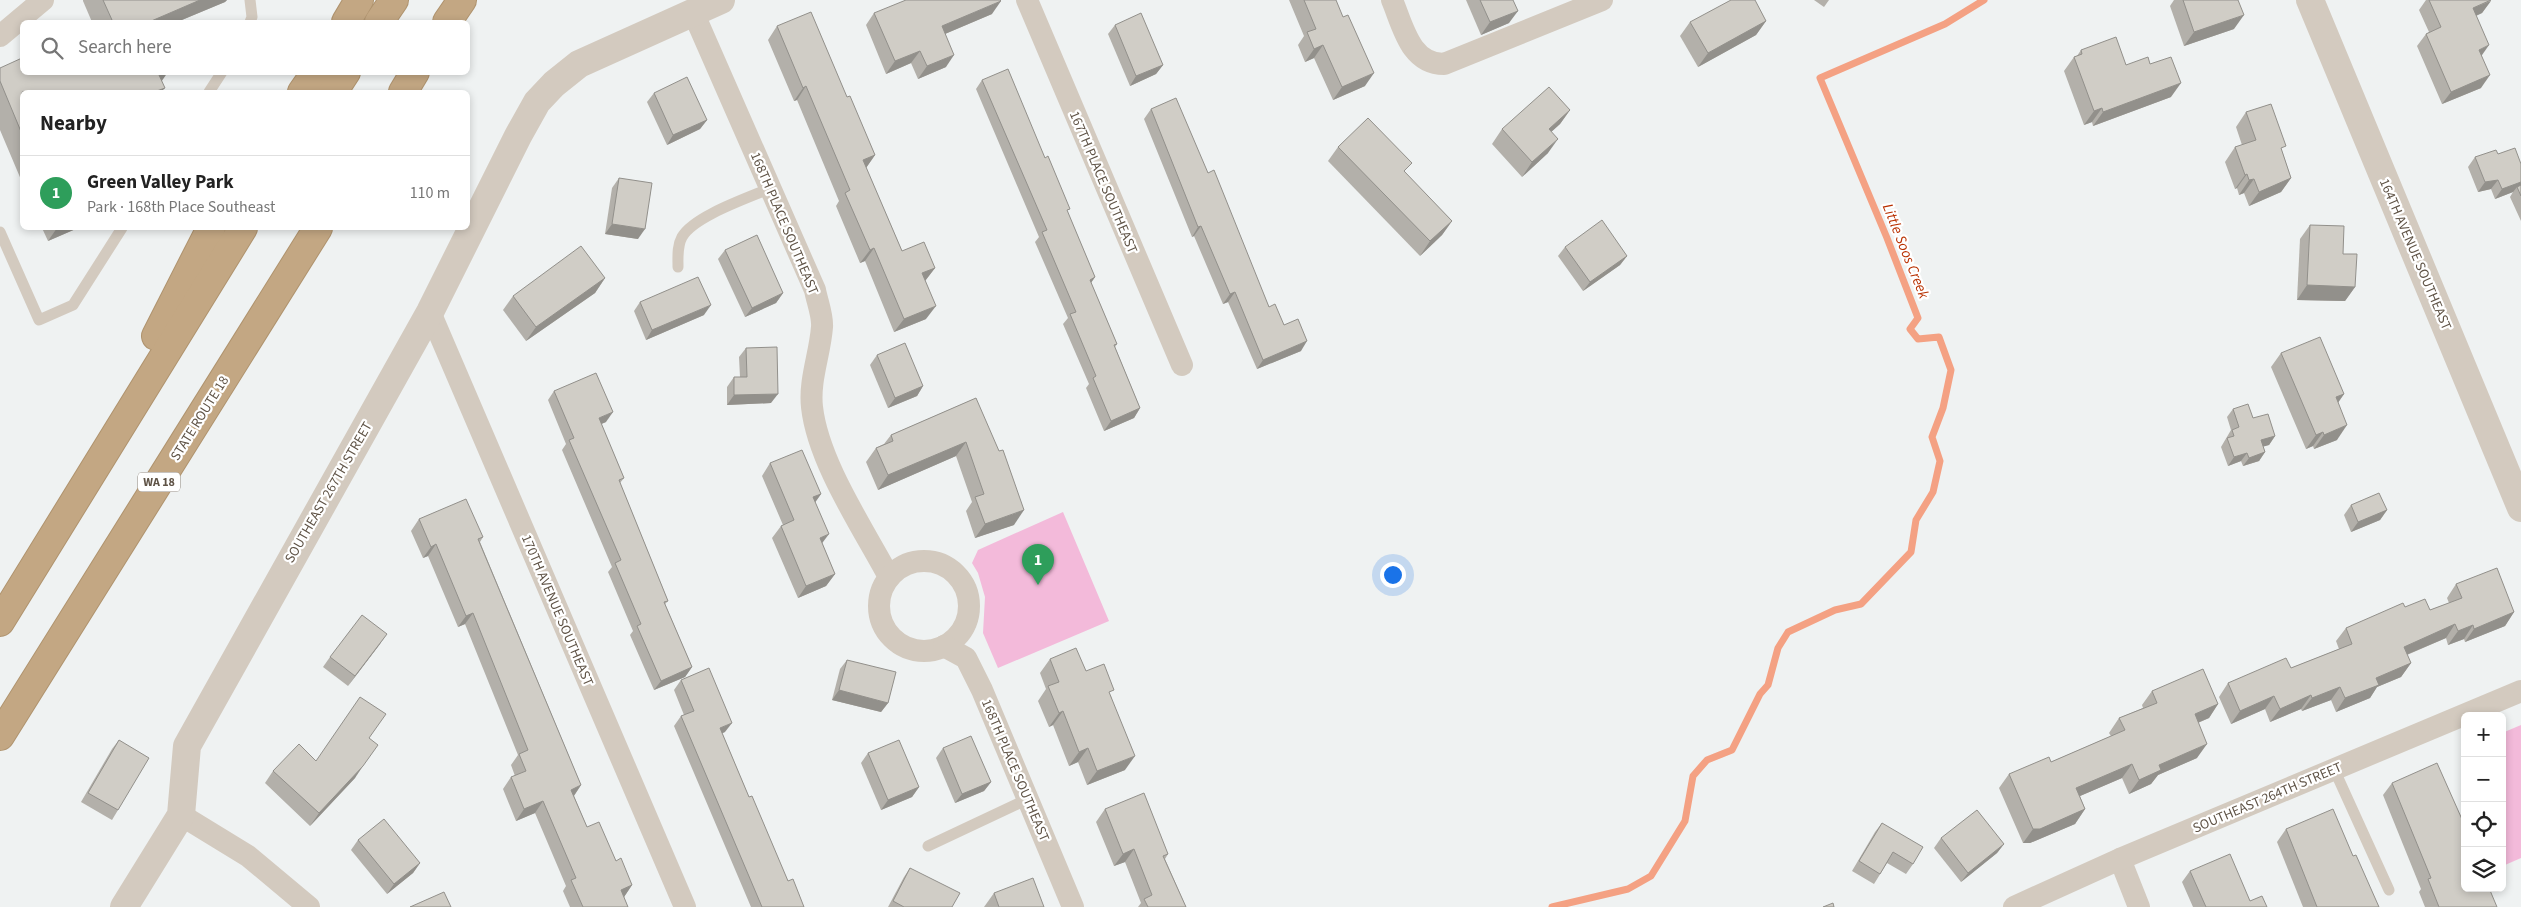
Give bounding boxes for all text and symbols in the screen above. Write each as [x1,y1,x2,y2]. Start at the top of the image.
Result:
search box [20,20,470,75]
icon: search [38,34,66,62]
text: Search here [78,34,172,61]
text: Nearby [40,108,107,138]
street label: 167TH PLACE SOUTHEAST [1064,108,1142,257]
street label: 168TH PLACE SOUTHEAST [745,149,823,298]
text: Green Valley Park [87,169,234,196]
street label: 164TH AVENUE SOUTHEAST [2374,176,2456,334]
text: 1 [52,182,60,204]
text: 110 m [410,182,450,204]
text: Park · 168th Place Southeast [87,196,275,218]
water label: Little Soos Creek [1877,200,1934,303]
street label: STATE ROUTE 18 [166,372,234,465]
street label: SOUTHEAST 267TH STREET [280,418,378,567]
road number: WA 18 [138,472,180,492]
street label: 170TH AVENUE SOUTHEAST [516,532,598,690]
pin: 1 [1022,544,1054,585]
your location [1380,562,1406,588]
street label: 168TH PLACE SOUTHEAST [976,696,1054,845]
map controls [2461,712,2506,892]
button: + [2461,712,2506,757]
street label: SOUTHEAST 264TH STREET [2190,757,2345,838]
button: − [2461,757,2506,802]
button: locate [2461,802,2506,847]
button: layers [2461,847,2506,892]

